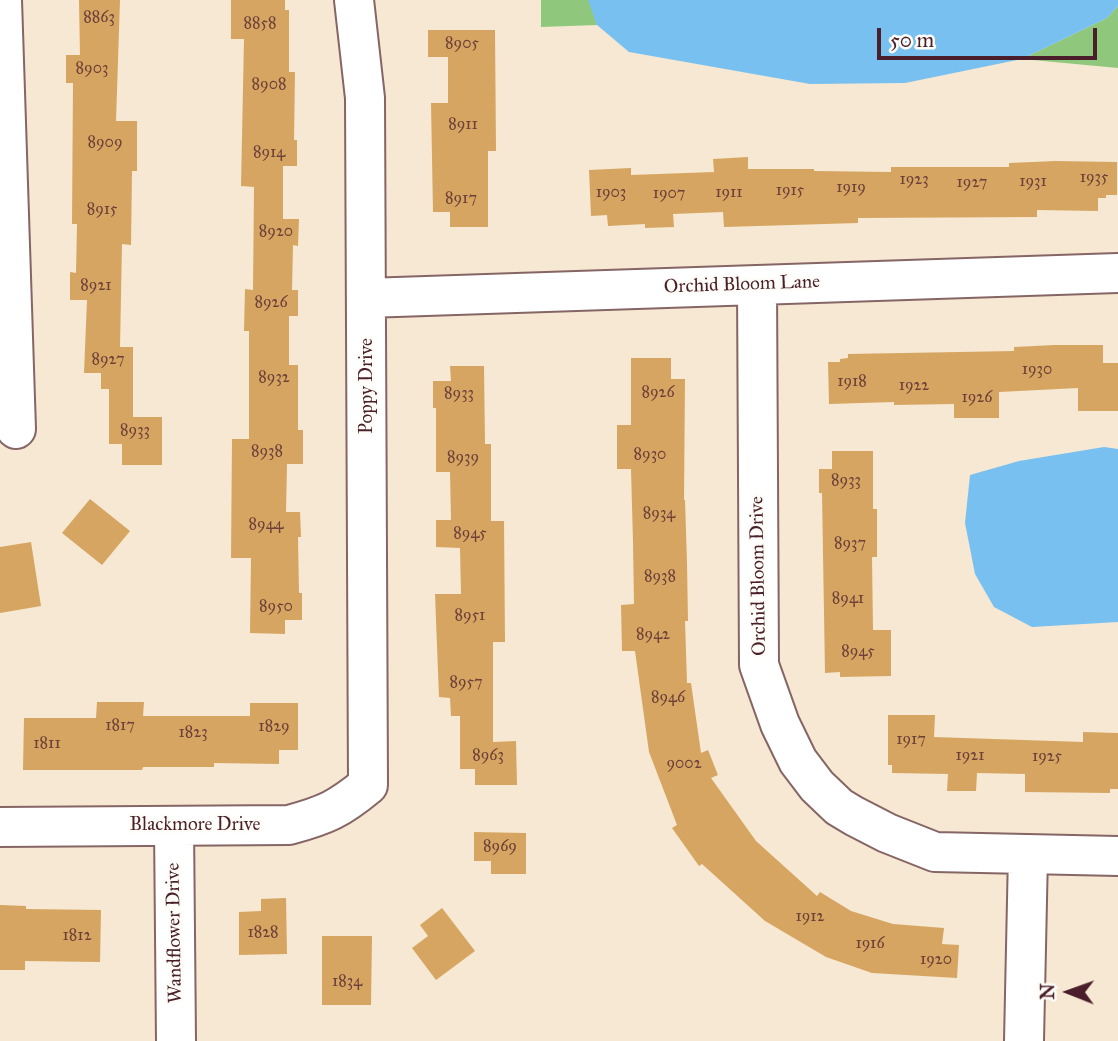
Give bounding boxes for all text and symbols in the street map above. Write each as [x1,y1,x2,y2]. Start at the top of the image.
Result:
house number: 8863 [83,8,115,28]
house number: 8858 [244,14,276,34]
scale bar [880,14,1100,58]
text: 50 m [890,27,934,53]
house number: 8905 [445,34,479,54]
house number: 8903 [76,59,108,79]
house number: 8908 [252,75,286,95]
house number: 8911 [448,115,478,135]
house number: 8909 [87,133,123,153]
house number: 8914 [253,143,285,163]
house number: 1935 [1080,168,1108,188]
house number: 1923 [899,170,929,190]
house number: 1931 [1019,172,1047,192]
house number: 1927 [957,173,987,193]
house number: 1919 [836,178,866,198]
house number: 1915 [776,181,804,201]
house number: 1903 [596,183,626,203]
house number: 1911 [715,183,743,203]
house number: 1907 [653,184,685,204]
house number: 8917 [445,189,477,209]
house number: 8915 [87,200,117,220]
house number: 8920 [259,222,293,242]
street label: Orchid Bloom Lane [664,271,820,299]
house number: 8921 [80,276,112,296]
house number: 8926 [254,293,288,313]
street label: Poppy Drive [356,338,378,434]
house number: 8927 [91,350,125,370]
house number: 1930 [1022,360,1052,380]
house number: 8932 [258,368,290,388]
house number: 1918 [837,372,867,392]
house number: 1922 [899,376,929,396]
house number: 8926 [641,383,675,403]
house number: 8933 [444,384,474,404]
house number: 1926 [962,388,992,408]
house number: 8933 [120,421,150,441]
house number: 8938 [251,442,283,462]
house number: 8930 [634,445,666,465]
house number: 8939 [447,448,479,468]
house number: 8933 [831,471,861,491]
street label: Orchid Bloom Drive [746,496,772,656]
house number: 8934 [643,504,675,524]
house number: 8944 [249,515,283,535]
house number: 8945 [453,524,487,544]
house number: 8937 [834,534,866,554]
house number: 8938 [644,567,676,587]
house number: 8941 [832,589,864,609]
house number: 8950 [259,597,293,617]
house number: 8951 [455,606,485,626]
house number: 8942 [636,625,670,645]
house number: 8945 [841,642,875,662]
house number: 8957 [449,673,483,693]
house number: 8946 [651,688,685,708]
house number: 1817 [105,716,135,736]
house number: 1829 [258,717,290,737]
house number: 1823 [178,723,208,743]
house number: 1917 [896,730,926,750]
house number: 1811 [33,734,61,754]
house number: 8963 [472,746,504,766]
house number: 1921 [955,746,985,766]
house number: 1925 [1032,747,1062,767]
house number: 9002 [666,754,702,774]
street label: Blackmore Drive [129,814,261,836]
house number: 8969 [483,837,517,857]
street label: Wandflower Drive [162,862,188,1004]
house number: 1912 [796,907,824,927]
house number: 1828 [247,923,279,943]
house number: 1812 [62,926,92,946]
house number: 1916 [855,934,885,954]
house number: 1920 [920,950,952,970]
north arrow [1034,957,1104,1027]
house number: 1834 [332,972,362,992]
text: N [1036,983,1059,1000]

